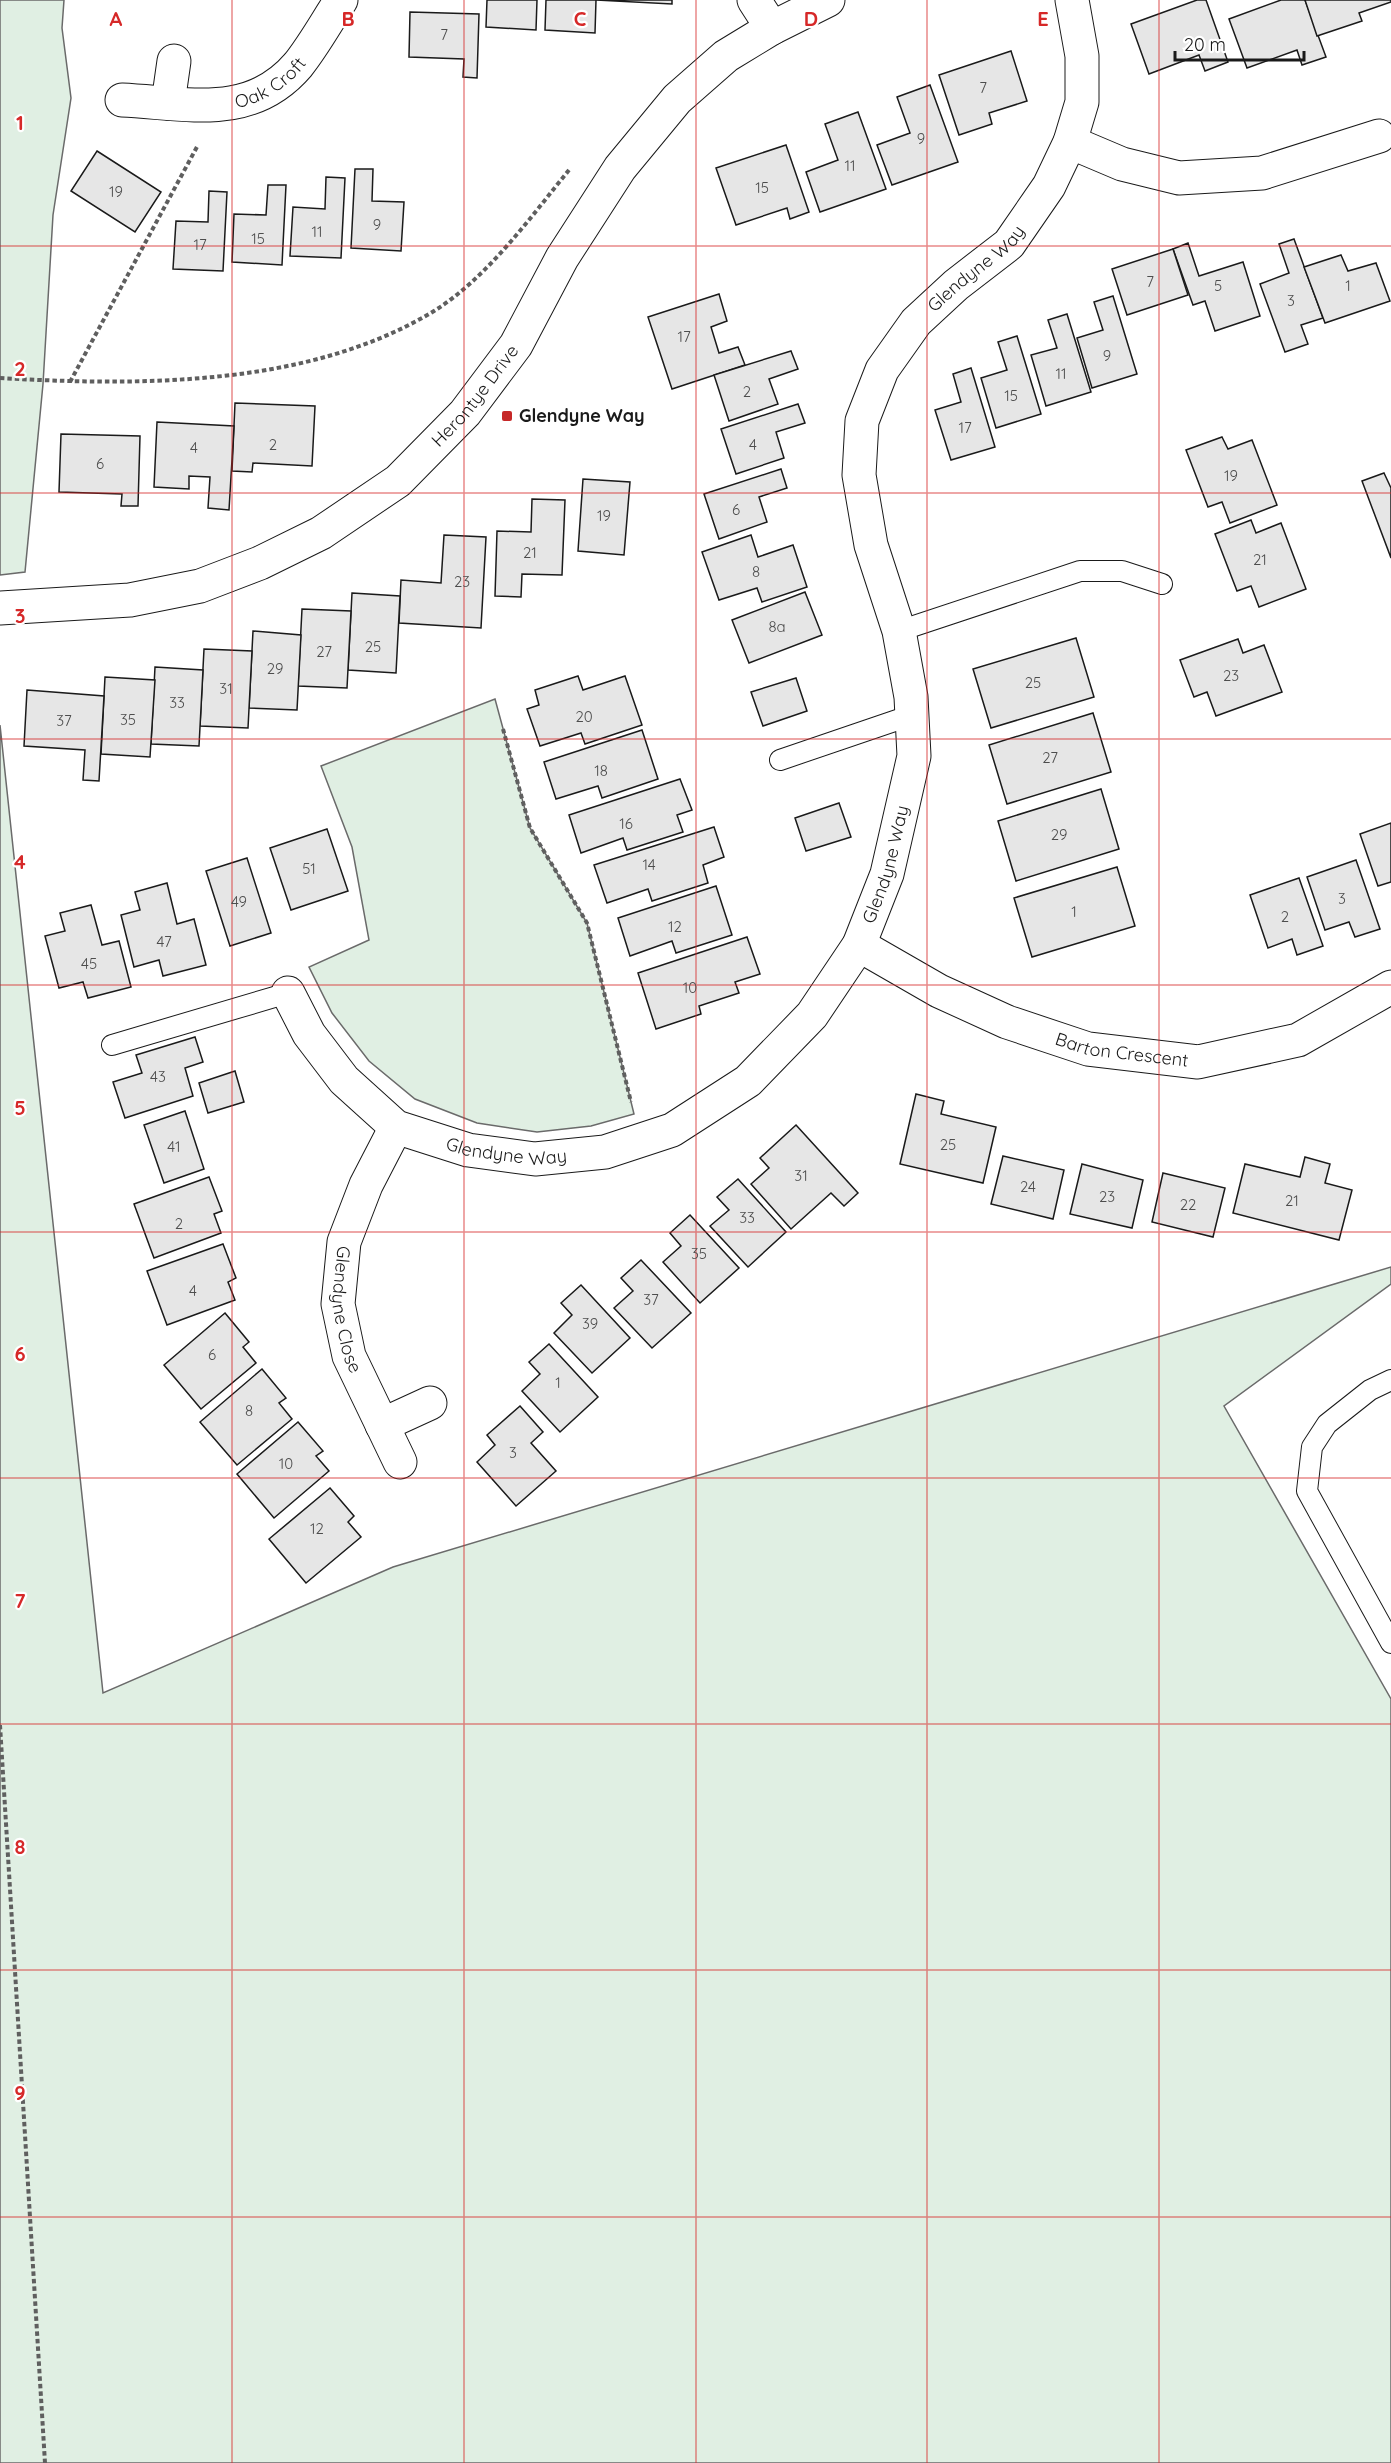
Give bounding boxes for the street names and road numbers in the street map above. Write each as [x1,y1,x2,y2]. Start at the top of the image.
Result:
street label: Oak Croft [232,52,311,113]
street label: Glendyne Way [922,221,1030,317]
street label: Herontye Drive [426,340,523,451]
street label: Glendyne Way [857,803,913,926]
street label: Barton Crescent [1052,1027,1190,1072]
street label: Glendyne Way [443,1132,568,1171]
street label: Glendyne Close [327,1245,367,1377]

